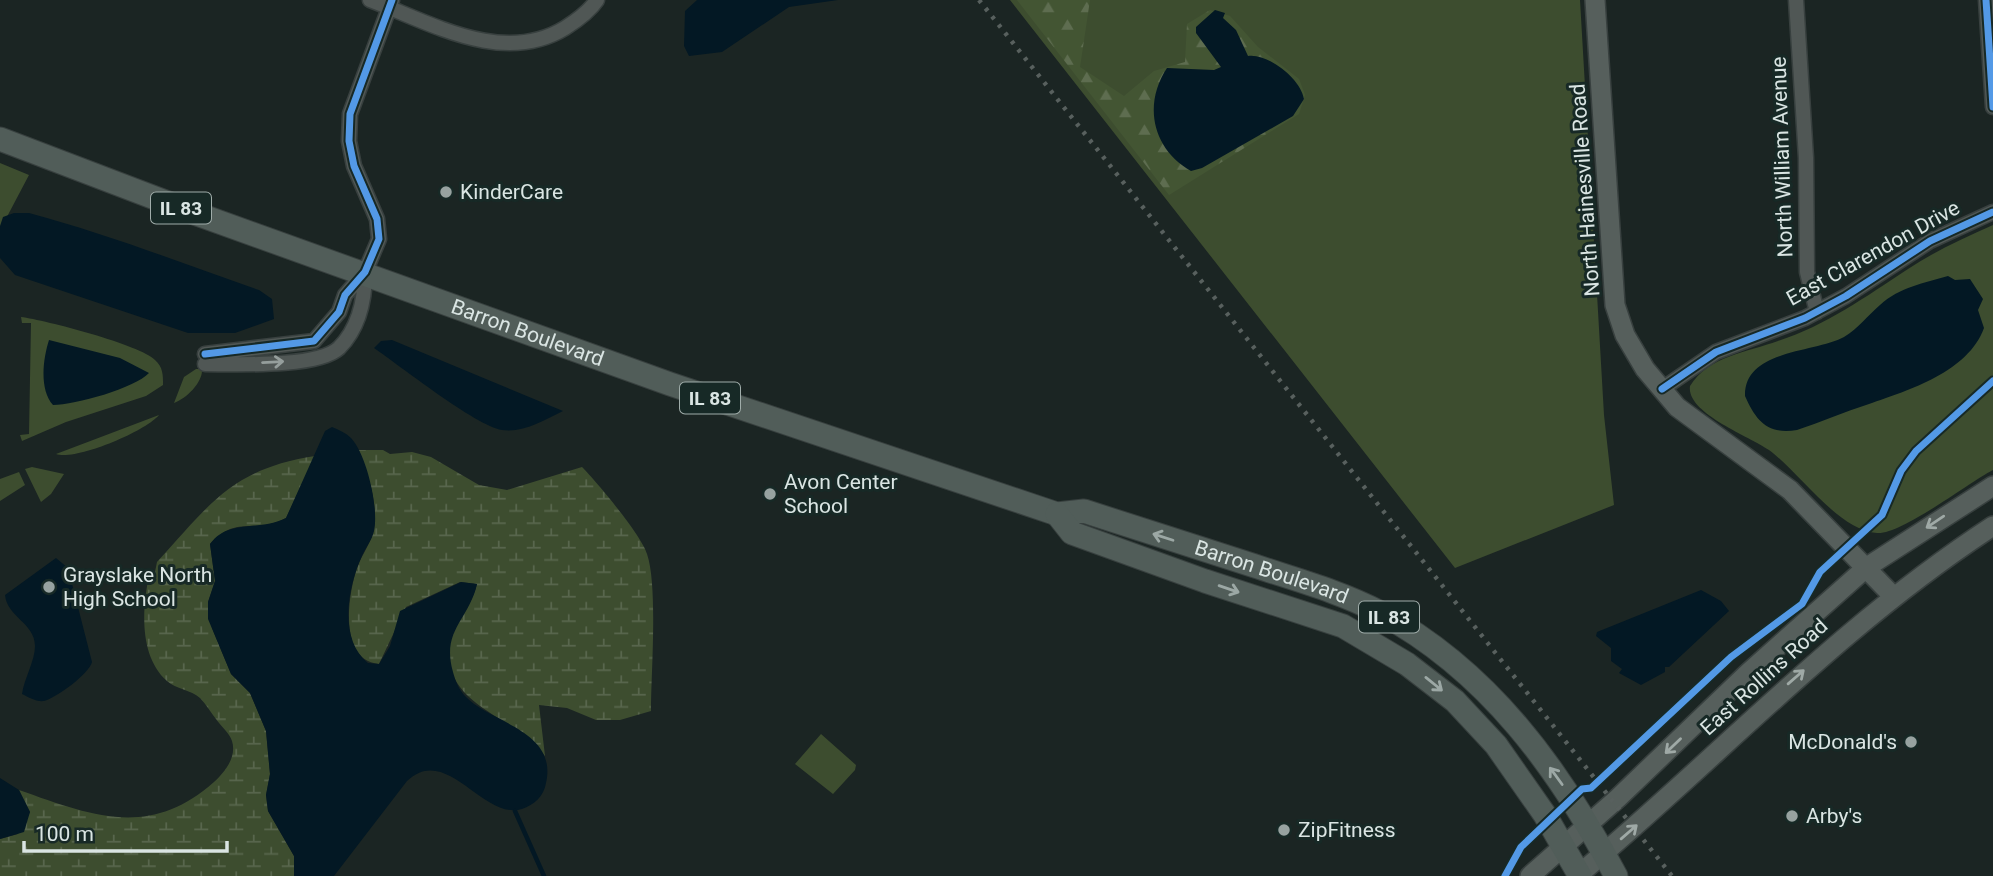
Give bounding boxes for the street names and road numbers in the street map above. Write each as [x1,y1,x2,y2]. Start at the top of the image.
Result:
street label: North William Avenue [1766,56,1798,258]
street label: North Hainesville Road [1566,83,1604,297]
road number: IL 83 [151,192,211,224]
street label: East Clarendon Drive [1782,195,1964,311]
street label: Barron Boulevard [448,294,607,371]
road number: IL 83 [680,382,740,414]
street label: Barron Boulevard [1192,535,1352,609]
road number: IL 83 [1359,602,1419,632]
street label: East Rollins Road [1696,614,1832,740]

